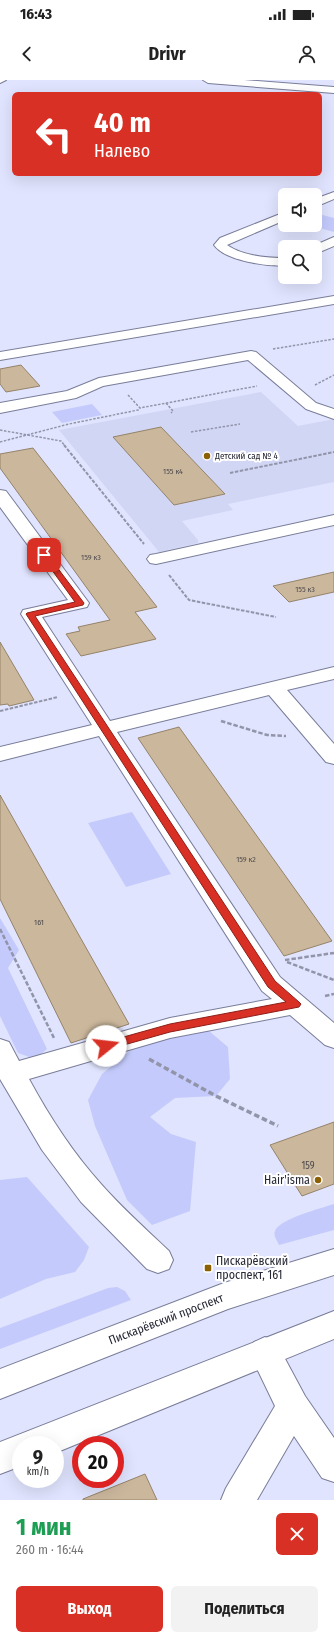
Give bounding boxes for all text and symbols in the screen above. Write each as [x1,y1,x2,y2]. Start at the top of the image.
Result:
text: 16:43 [20,5,52,23]
icon: back [16,43,38,65]
text: Drivr [148,43,186,65]
icon: person [296,43,318,65]
text: 40 m [94,106,151,139]
icon: left [28,108,80,160]
text: Налево [94,140,150,162]
map controls [278,188,322,284]
button: sound [278,188,322,232]
button: search [278,240,322,284]
marker: Детский сад № 4 [202,451,212,461]
place label: Детский сад № 4 [214,451,279,461]
house number: 155 к4 [163,467,183,476]
pin [27,538,61,572]
icon: arrive [33,544,55,566]
house number: 159 к3 [81,553,101,562]
house number: 155 к3 [295,585,315,594]
house number: 159 к2 [236,855,256,864]
house number: 161 [34,918,44,927]
position arrow [85,1025,127,1067]
house number: 159 [301,1160,315,1172]
place label: Hair'isma [264,1173,310,1187]
marker: Hair'isma [313,1175,323,1185]
place label: Пискарёвский проспект, 161 [216,1254,288,1282]
marker: Пискарёвский проспект, 161 [203,1263,213,1273]
street label: Пискарёвский проспект [107,1291,226,1347]
speed limit sign: 20 [72,1436,124,1488]
text: 9 [33,1445,43,1469]
text: km/h [27,1466,49,1478]
text: 1 мин [16,1513,71,1541]
button: close [276,1513,318,1555]
text: 260 m · 16:44 [16,1542,84,1557]
button: Выход [16,1586,163,1632]
button: Поделиться [171,1586,318,1632]

